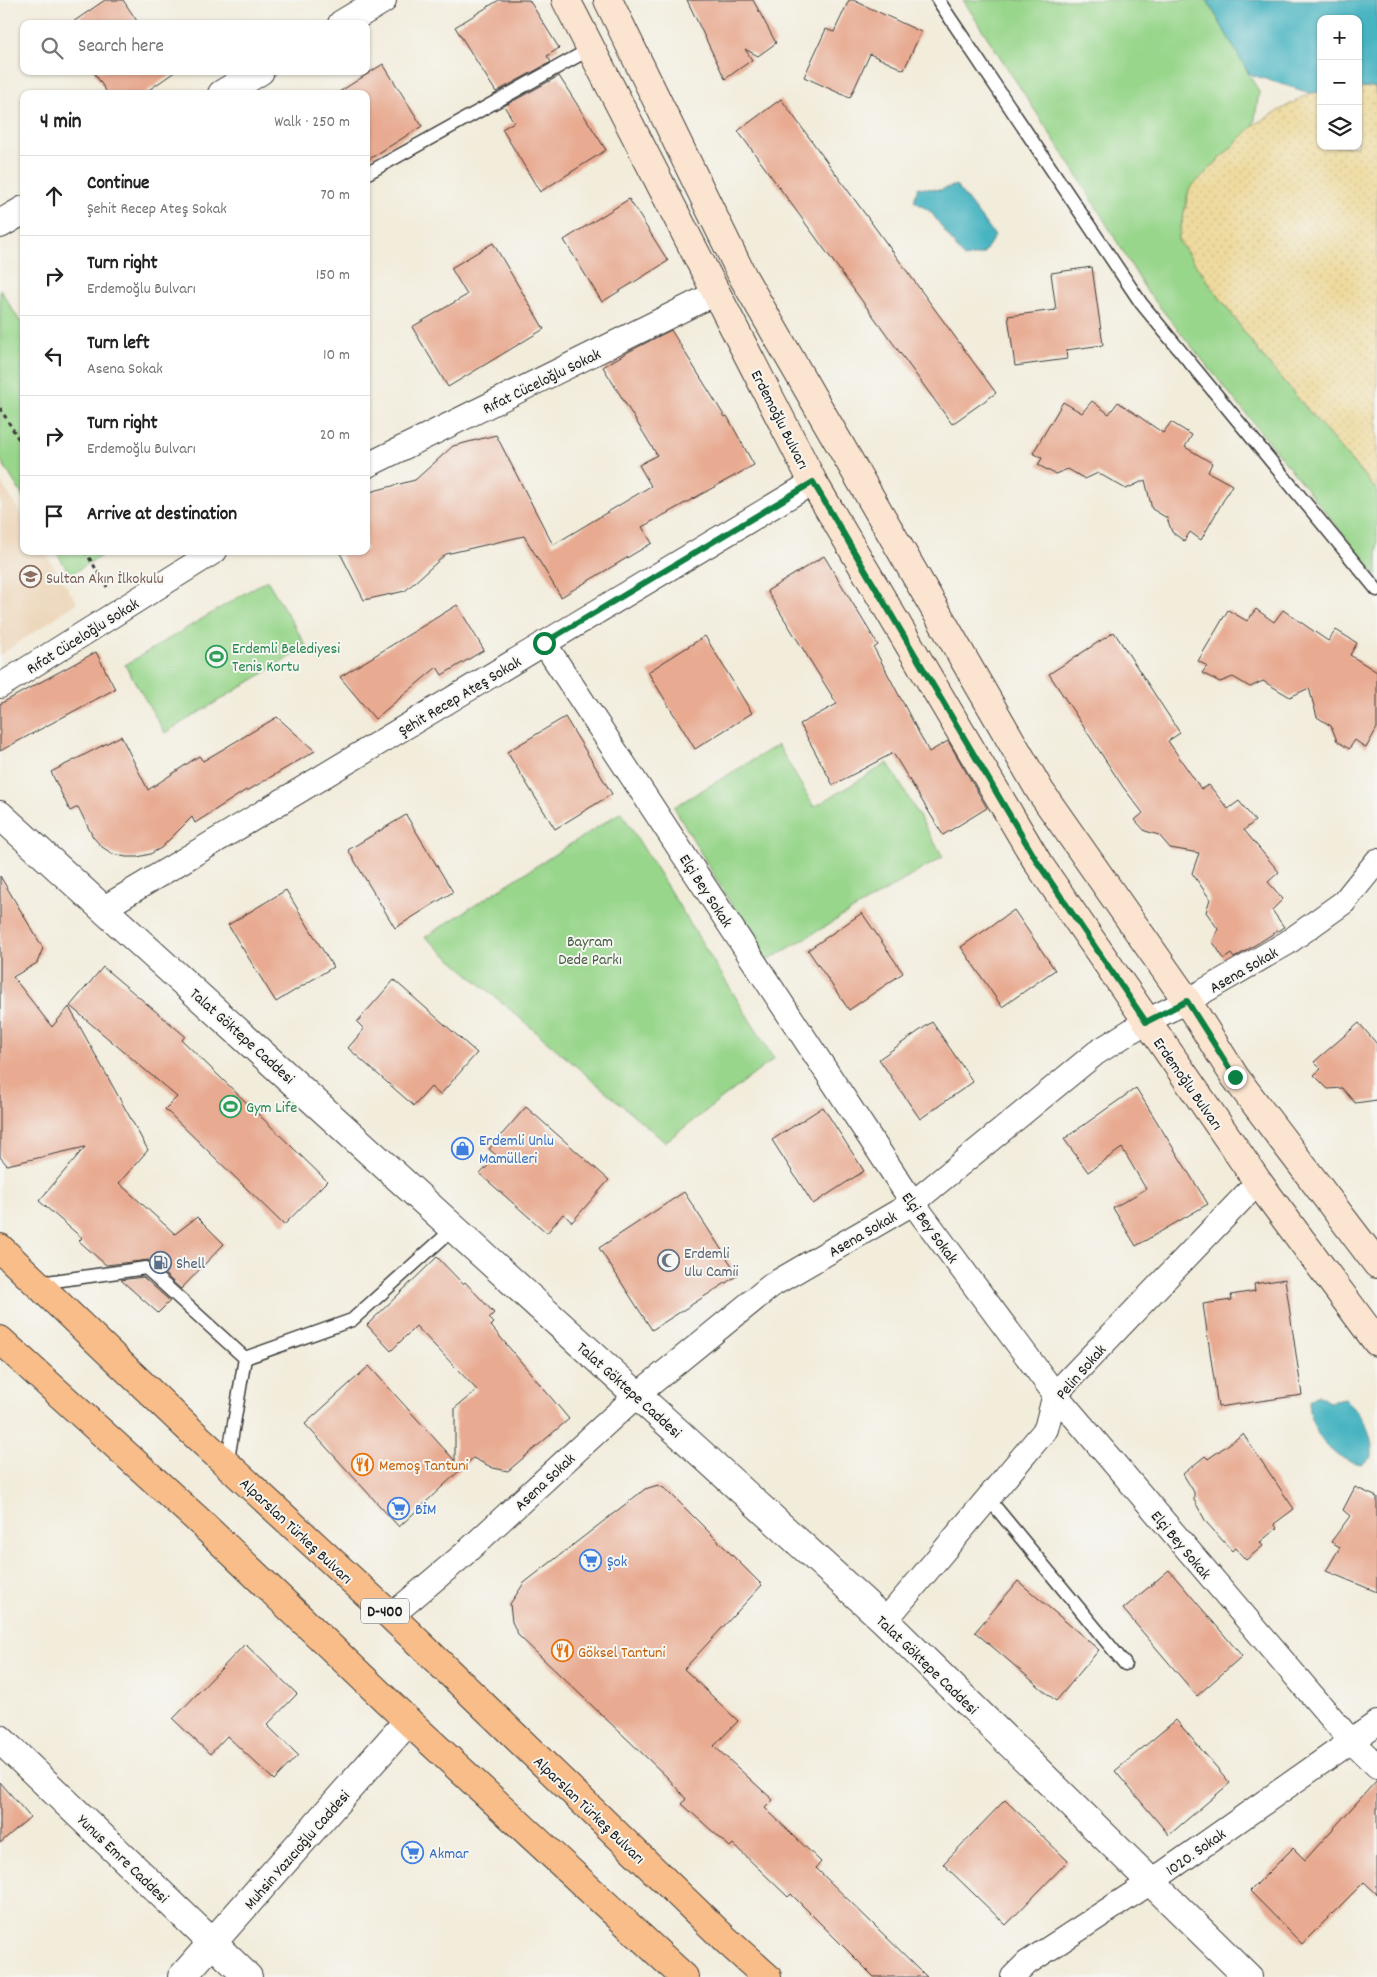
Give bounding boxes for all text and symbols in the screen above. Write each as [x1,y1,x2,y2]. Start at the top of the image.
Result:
map controls [1317,15,1362,150]
button: + [1317,15,1362,60]
search box [20,20,370,75]
icon: search [38,34,66,62]
text: Search here [78,34,164,61]
button: − [1317,60,1362,105]
button: layers [1317,105,1362,150]
text: 4 min [40,108,82,138]
text: Walk · 250 m [274,111,350,134]
text: Continue [87,171,149,198]
icon: ahead [40,182,68,210]
text: 70 m [320,184,350,207]
text: Şehit Recep Ateş Sokak [87,198,227,221]
text: Turn right [87,251,158,278]
icon: right [40,262,68,290]
text: 150 m [316,264,350,287]
text: Erdemoğlu Bulvarı [87,278,196,301]
text: Turn left [87,331,150,358]
icon: left [40,342,68,370]
text: 10 m [323,344,350,367]
street label: Rıfat Cüceloğlu Sokak [479,344,605,421]
text: Asena Sokak [87,358,163,381]
street label: Erdemoğlu Bulvarı [744,367,814,474]
text: Turn right [87,411,158,438]
icon: right [40,422,68,450]
text: 20 m [320,424,350,447]
text: Erdemoğlu Bulvarı [87,438,196,461]
icon: arrive [40,502,68,530]
text: Arrive at destination [87,502,237,529]
school or university icon: Sultan Akın İlkokulu [18,565,42,589]
place label: Sultan Akın İlkokulu [46,568,164,591]
street label: Rıfat Cüceloğlu Sokak [23,593,144,681]
route start [533,632,556,655]
place label: Erdemli Belediyesi Tenis Kortu [232,638,340,679]
sports icon: Erdemli Belediyesi Tenis Kortu [204,644,228,668]
street label: Şehit Recep Ateş Sokak [394,651,526,743]
street label: Elçi Bey Sokak [672,850,737,933]
park label: Bayram Dede Parkı [558,931,622,972]
street label: Asena Sokak [1206,942,1283,1000]
street label: Talat Göktepe Caddesi [184,983,299,1091]
street label: Erdemoğlu Bulvarı [1146,1033,1228,1136]
route end [1224,1066,1247,1089]
sports icon: Gym Life [218,1094,242,1118]
place label: Gym Life [246,1097,297,1120]
place label: Erdemli Unlu Mamülleri [479,1130,554,1171]
shop icon: Erdemli Unlu Mamülleri [451,1136,475,1160]
street label: Elçi Bey Sokak [895,1188,963,1269]
street label: Asena Sokak [825,1206,902,1264]
place label: Erdemli Ulu Camii [684,1243,738,1284]
mosque icon: Erdemli Ulu Camii [656,1249,680,1273]
fuel station icon: Shell [148,1250,172,1274]
place label: Shell [176,1253,205,1276]
street label: Talat Göktepe Caddesi [571,1337,686,1445]
street label: Pelin Sokak [1051,1340,1113,1405]
street label: Asena Sokak [510,1449,581,1517]
restaurant icon: Memoş Tantuni [351,1452,375,1476]
place label: Memoş Tantuni [379,1455,469,1478]
street label: Alparslan Türkeş Bulvarı [234,1473,357,1590]
supermarket icon: BİM [387,1496,411,1520]
place label: BİM [415,1499,436,1522]
street label: Elçi Bey Sokak [1144,1506,1216,1585]
supermarket icon: Şok [579,1548,603,1572]
place label: Şok [607,1551,627,1574]
road number: D-400 [361,1598,409,1624]
street label: Talat Göktepe Caddesi [870,1611,983,1721]
restaurant icon: Göksel Tantuni [550,1639,574,1663]
place label: Göksel Tantuni [578,1642,665,1665]
street label: Alparslan Türkeş Bulvarı [527,1751,649,1870]
street label: Muhsin Yazıcıoğlu Caddesi [239,1786,356,1915]
street label: Yunus Emre Caddesi [71,1810,173,1910]
street label: 1020. Sokak [1162,1824,1231,1882]
supermarket icon: Akmar [401,1840,425,1864]
place label: Akmar [429,1843,469,1866]

